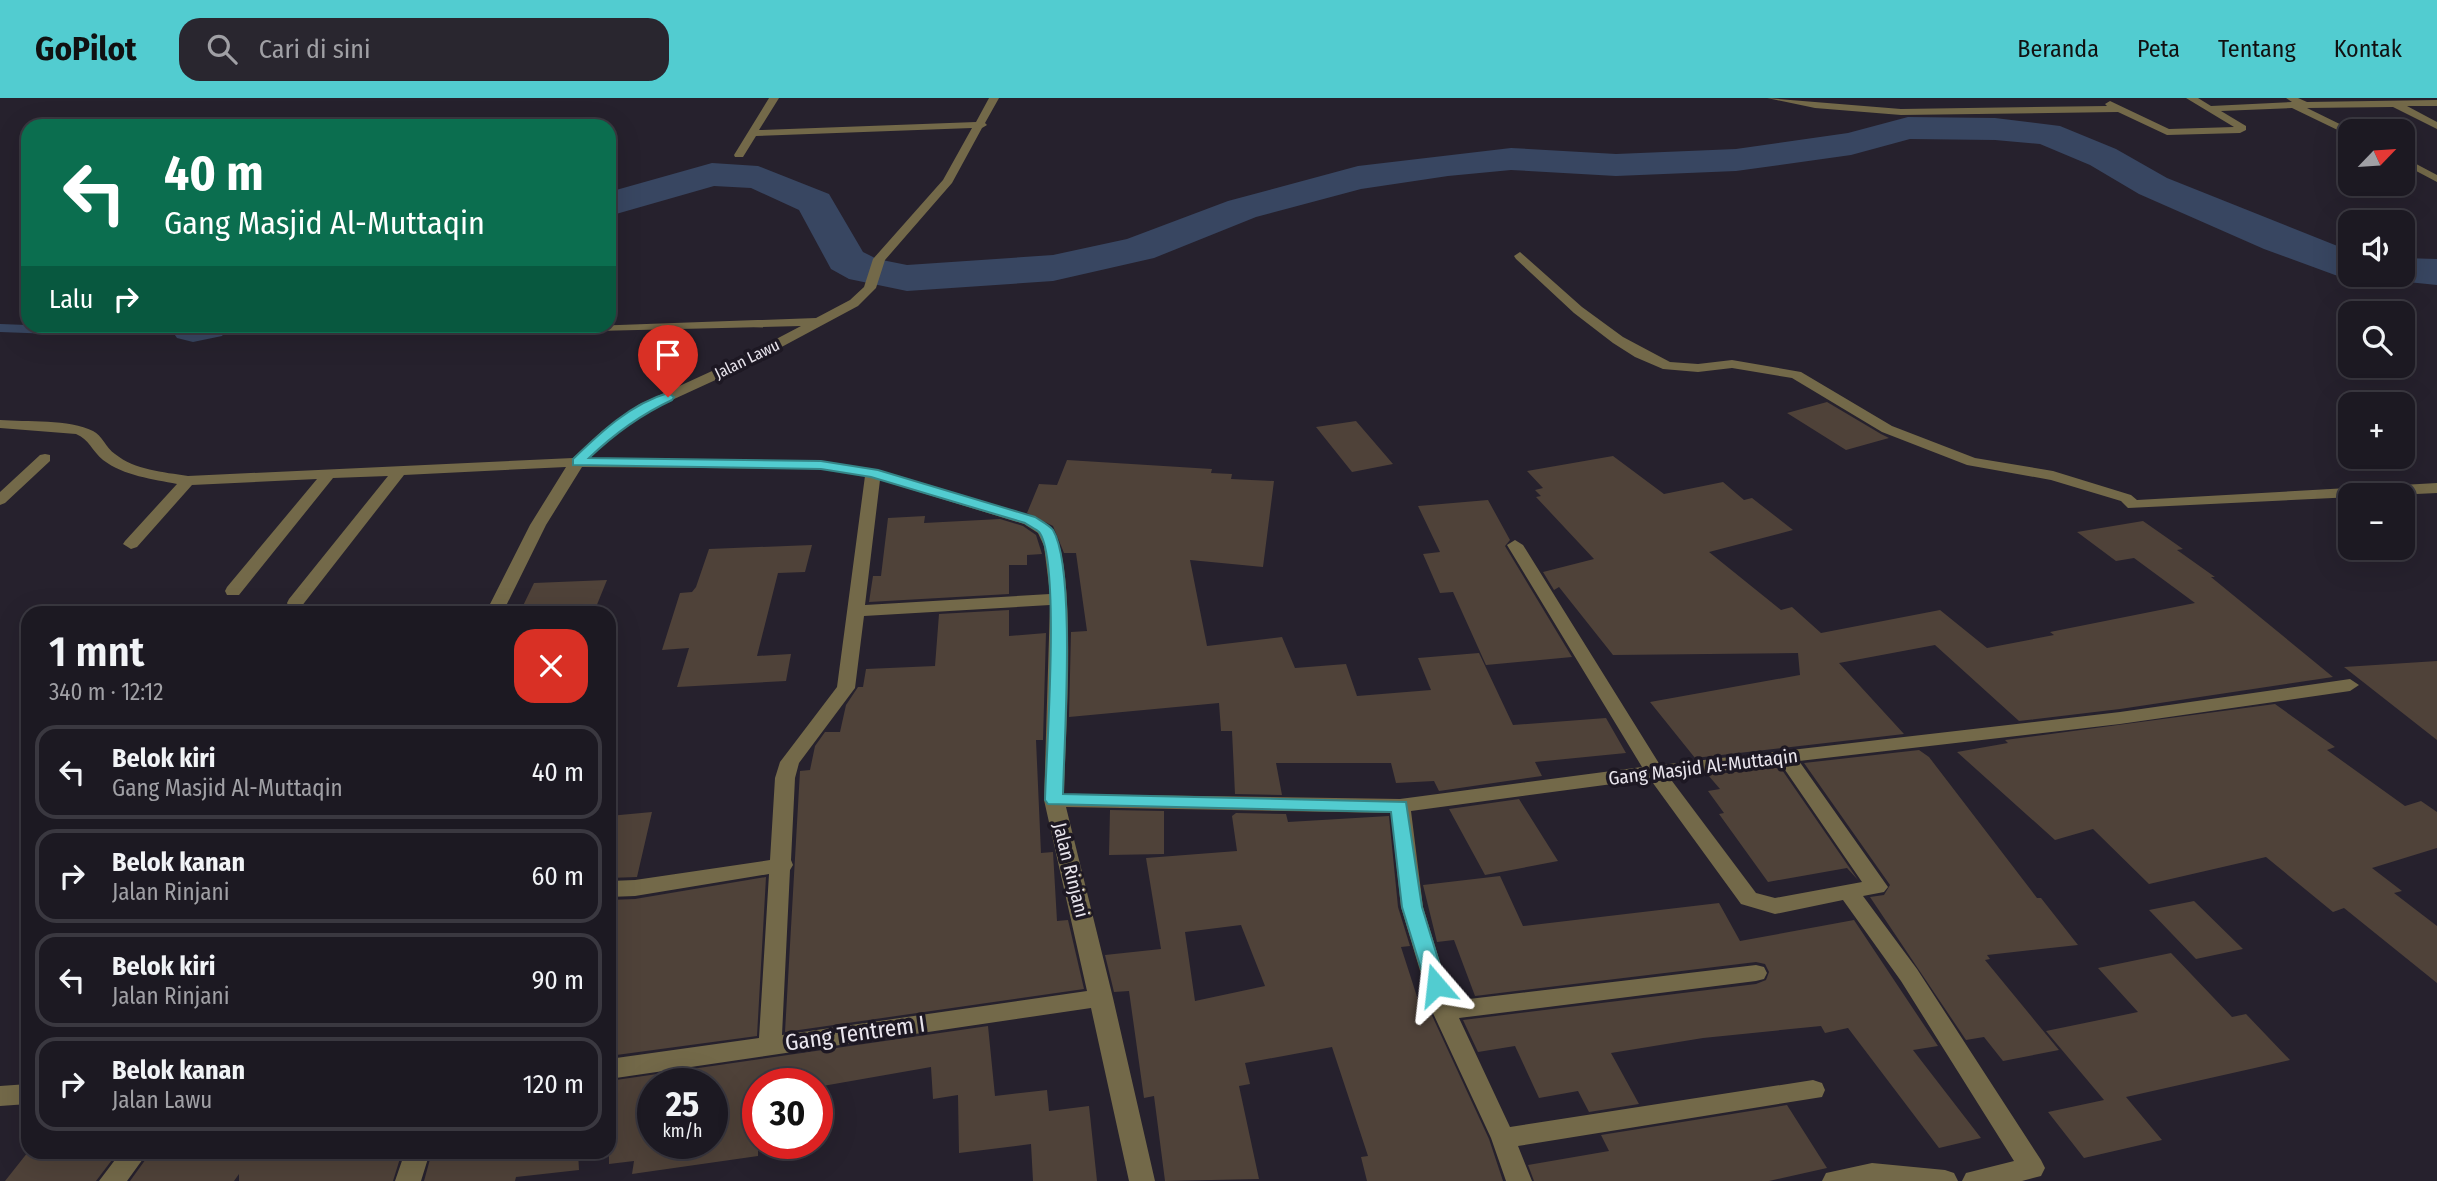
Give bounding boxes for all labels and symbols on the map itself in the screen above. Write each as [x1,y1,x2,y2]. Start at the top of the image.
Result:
north arrow [2338,119,2415,196]
pin [638,325,698,397]
street label: Jalan Lawu [711,335,783,383]
street label: Gang Masjid Al-Muttaqin [1607,744,1799,790]
street label: Jalan Rinjani [1048,820,1094,920]
position arrow [1399,948,1473,1022]
street label: Gang Tentrem I [783,1009,927,1057]
speed limit sign: 30 [742,1068,833,1159]

